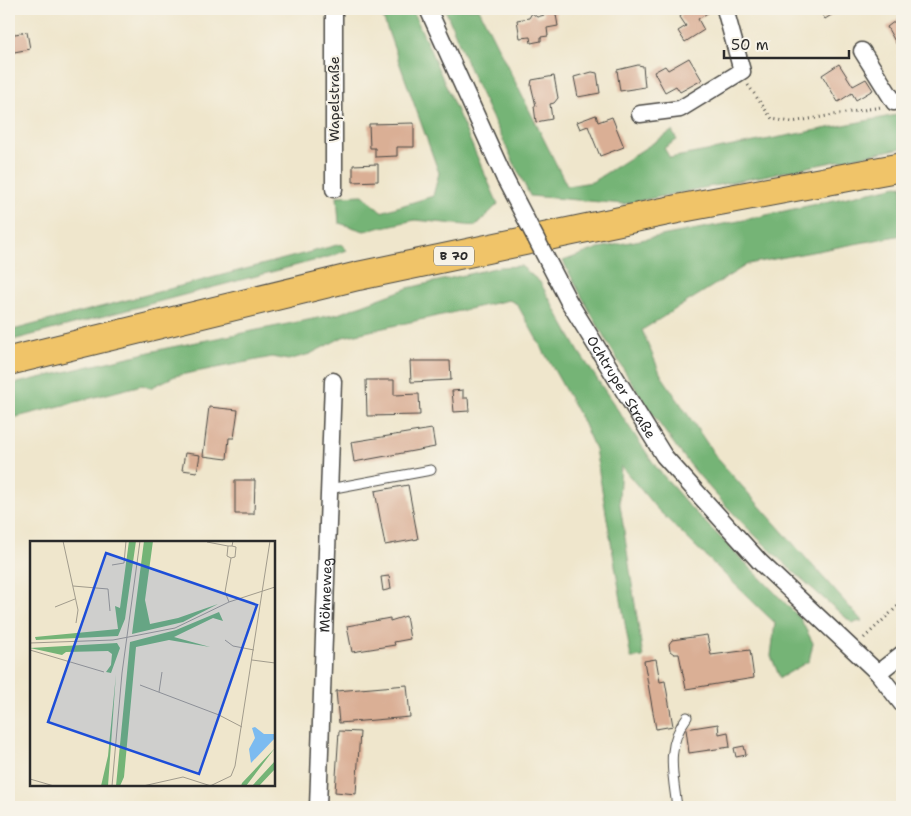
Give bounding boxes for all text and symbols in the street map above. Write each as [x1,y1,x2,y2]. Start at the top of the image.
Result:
scale bar [724,28,848,60]
text: 50 m [731,35,769,55]
street label: Wapelstraße [325,56,343,142]
road number: B 70 [434,247,474,266]
street label: Ochtruper Straße [583,332,660,442]
inset map [30,541,275,786]
street label: Möhneweg [315,557,336,633]

